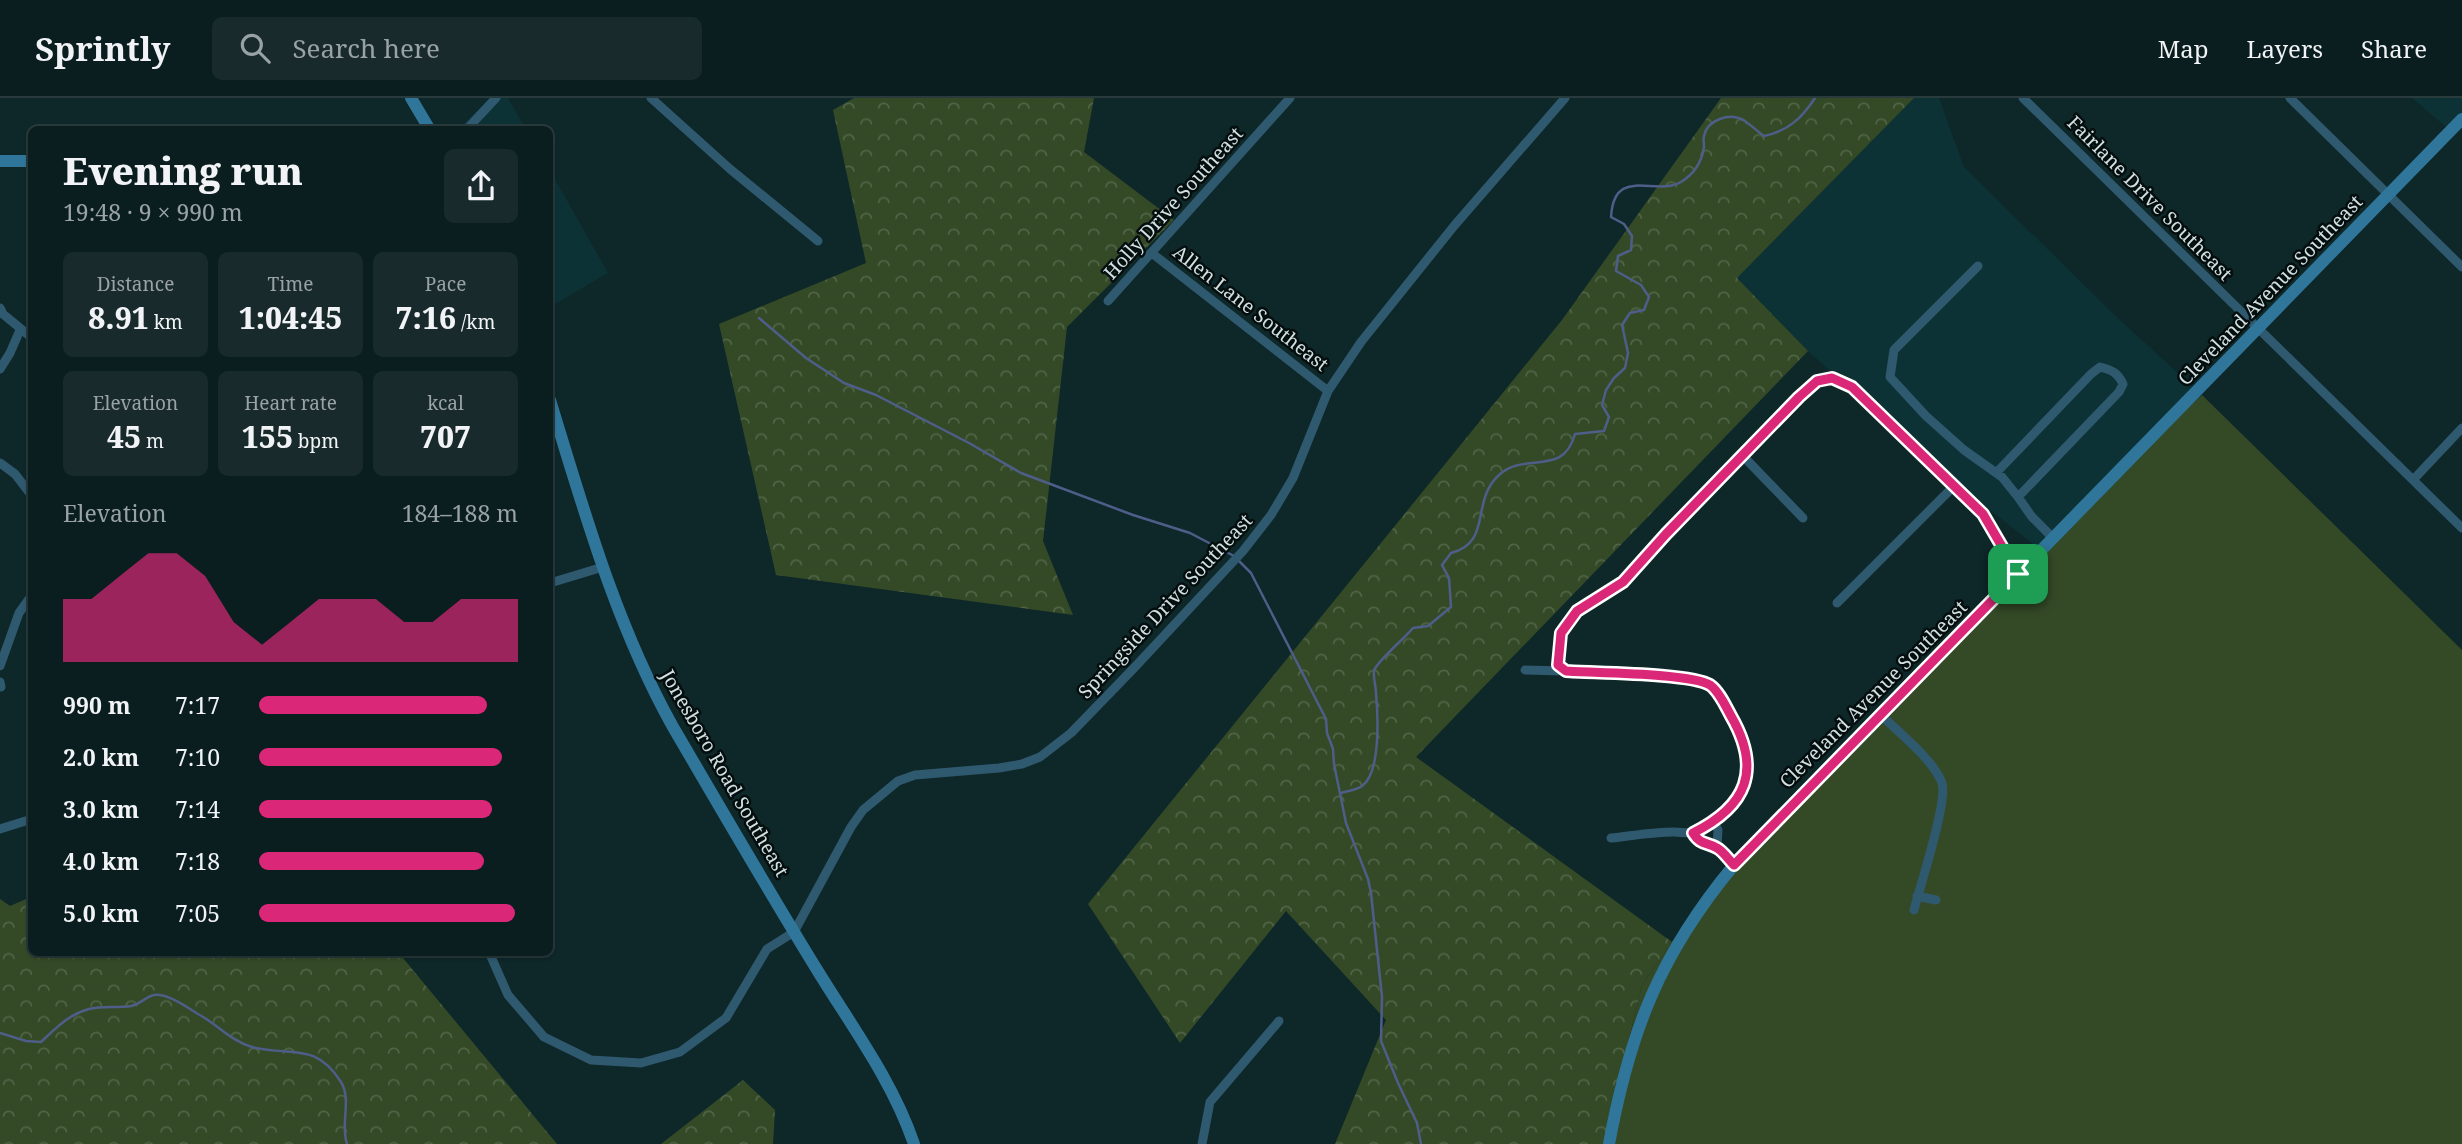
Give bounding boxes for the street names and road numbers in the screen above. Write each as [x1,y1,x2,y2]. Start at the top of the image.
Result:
street label: Fairlane Drive Southeast [2062,110,2238,286]
street label: Holly Drive Southeast [1098,121,1249,285]
street label: Cleveland Avenue Southeast [2172,189,2368,391]
street label: Allen Lane Southeast [1168,239,1334,377]
street label: Springside Drive Southeast [1072,508,1258,704]
street label: Cleveland Avenue Southeast [1774,594,1973,793]
street label: Jonesboro Road Southeast [654,664,795,882]

